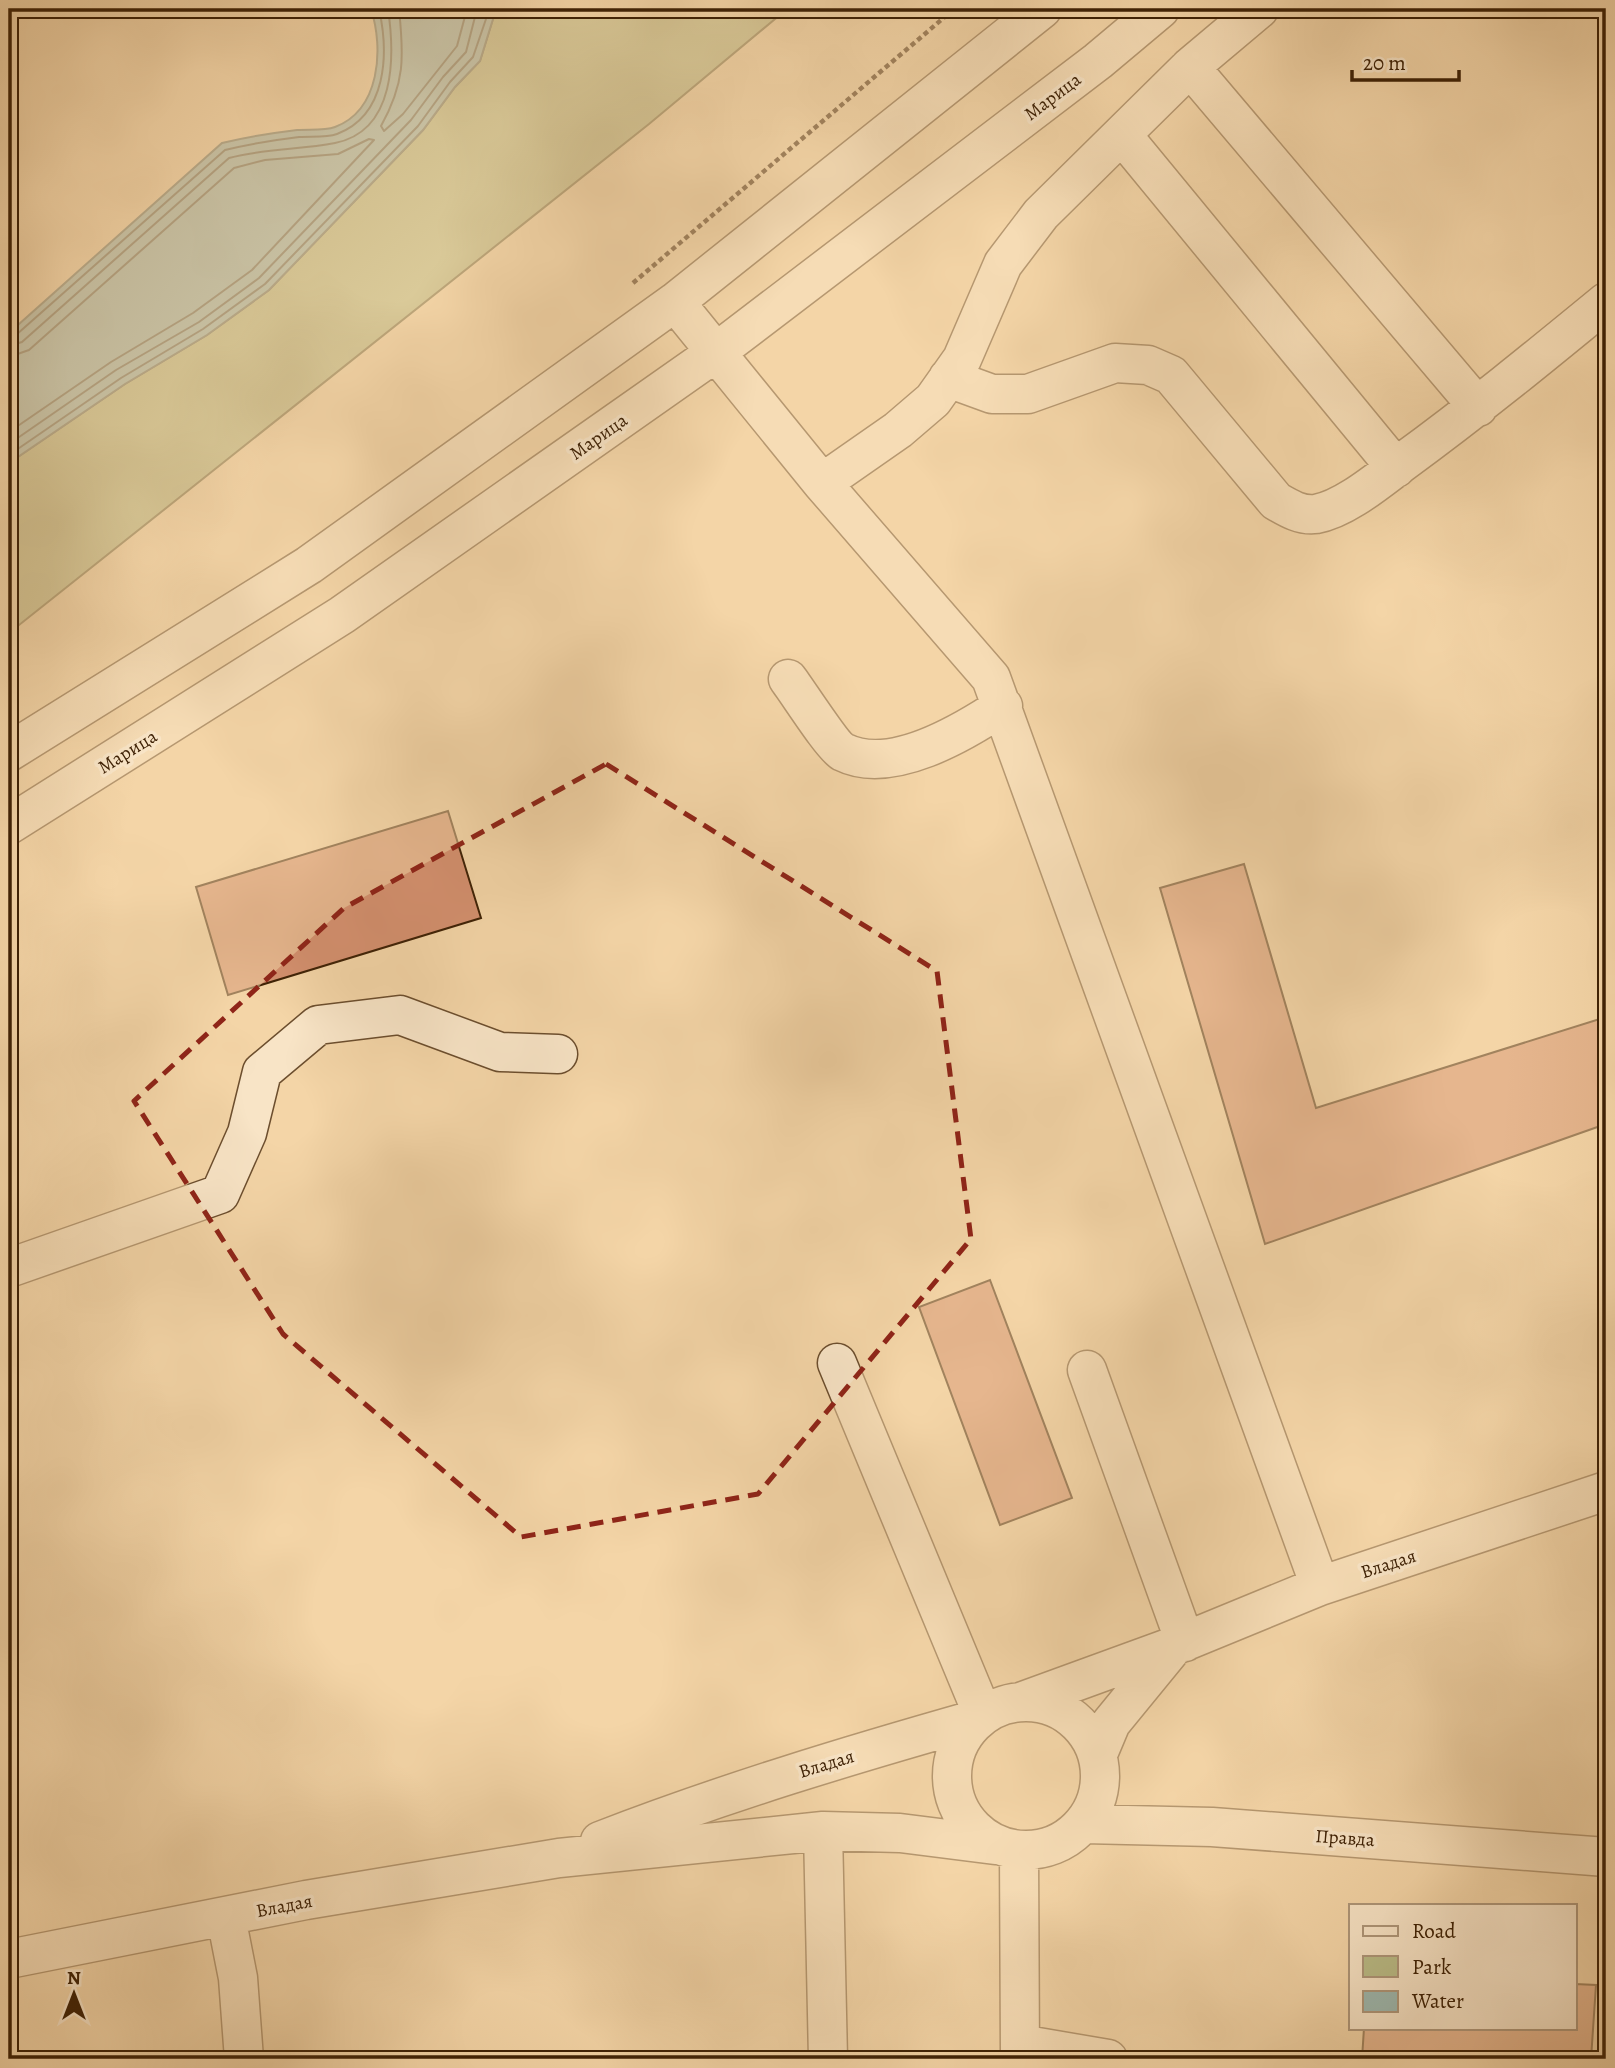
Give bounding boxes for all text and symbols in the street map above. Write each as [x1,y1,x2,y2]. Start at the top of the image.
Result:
scale bar [1352,38,1459,82]
text: 20 m [1363,49,1406,77]
street label: Марица [1019,67,1087,127]
street label: Марица [564,407,633,466]
street label: Марица [93,723,162,780]
street label: Владая [1357,1543,1419,1585]
street label: Владая [795,1743,857,1785]
street label: Правда [1314,1823,1376,1853]
street label: Владая [254,1888,315,1924]
legend [1349,1904,1576,2030]
text: Road [1412,1917,1456,1945]
text: Park [1412,1953,1452,1981]
north arrow [38,1960,108,2030]
text: N [67,1965,81,1991]
text: Water [1411,1987,1464,2015]

